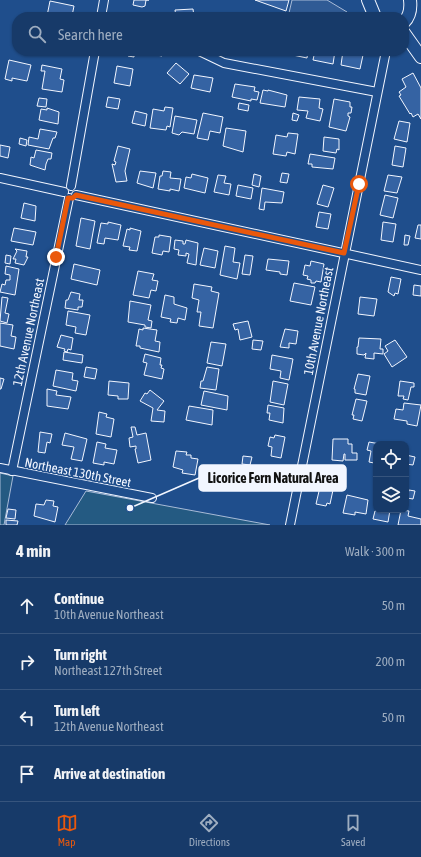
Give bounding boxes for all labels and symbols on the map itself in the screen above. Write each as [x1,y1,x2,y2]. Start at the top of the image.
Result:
route start [350,175,368,193]
route end [47,248,65,266]
street label: 10th Avenue Northeast [301,266,336,376]
street label: 12th Avenue Northeast [10,277,47,387]
street label: Northeast 130th Street [23,455,133,490]
callout: Licorice Fern Natural Area [199,465,346,491]
text: Licorice Fern Natural Area [207,470,339,486]

